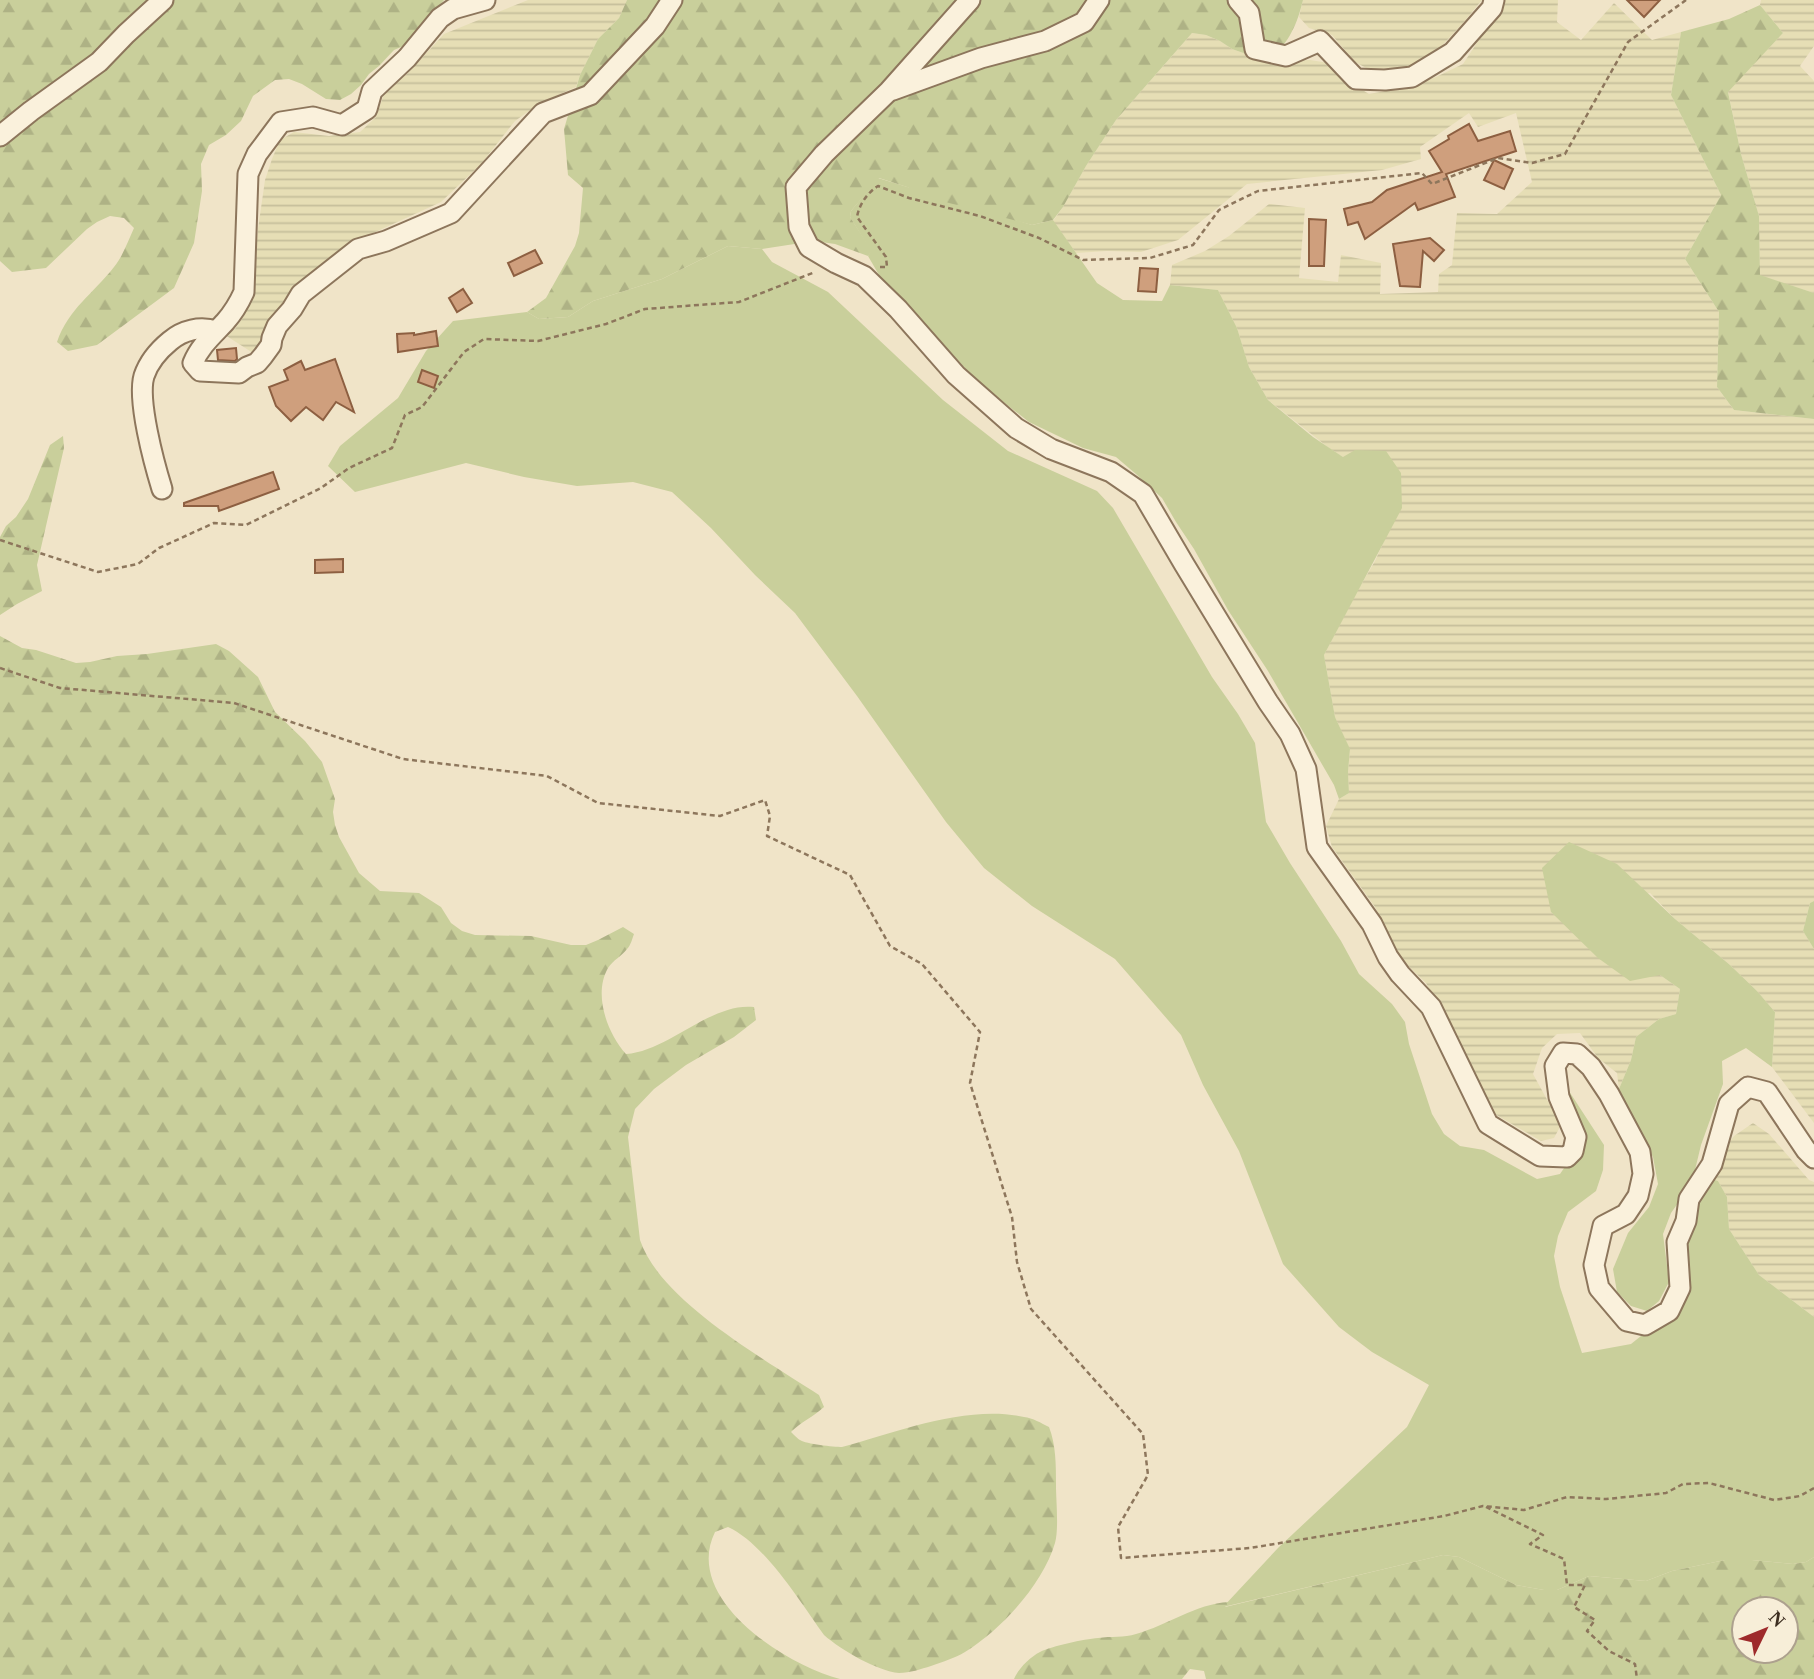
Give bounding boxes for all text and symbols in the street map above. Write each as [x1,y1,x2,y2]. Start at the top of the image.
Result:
north arrow [1730,1595,1800,1665]
text: N [1765,1607,1790,1631]

